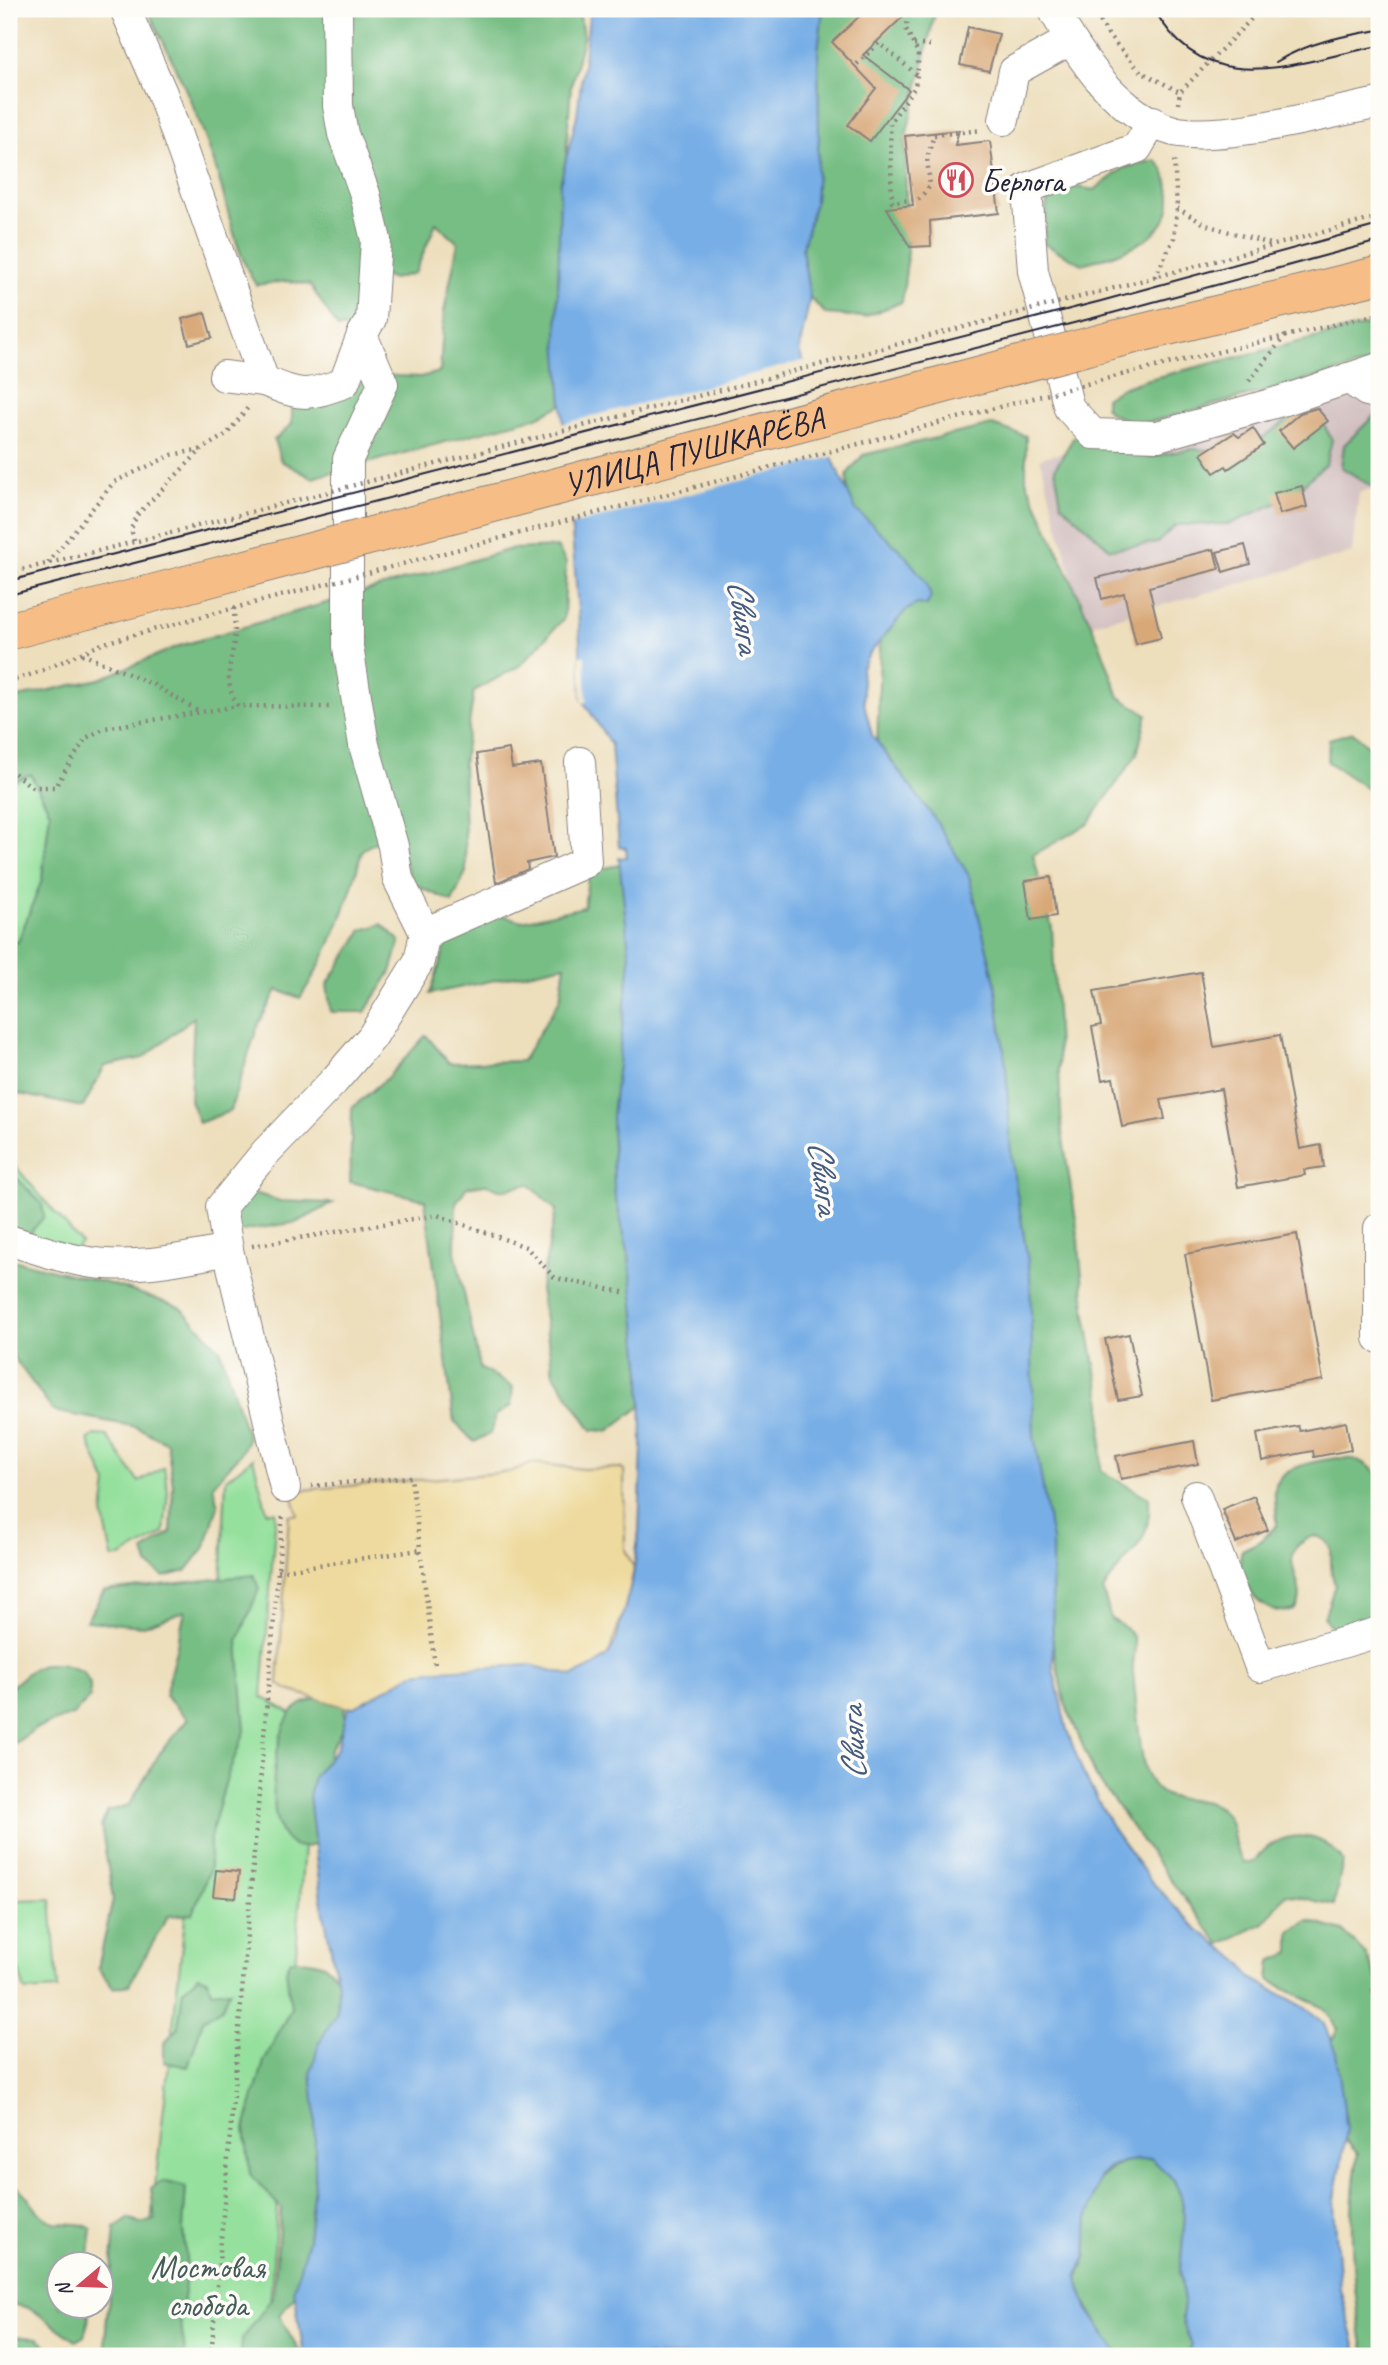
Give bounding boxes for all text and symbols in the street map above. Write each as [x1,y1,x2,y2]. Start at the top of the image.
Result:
place label: Берлога [981,160,1066,202]
restaurant icon: Берлога [937,161,975,199]
street label: УЛИЦА ПУШКАРЁВА [559,397,830,506]
water label: Свияга [717,577,772,659]
water label: Свияга [798,1138,852,1220]
water label: Свияга [829,1702,876,1780]
park label: Мостовая слобода [151,2246,266,2326]
north arrow [46,2250,116,2320]
text: N [51,2278,78,2300]

